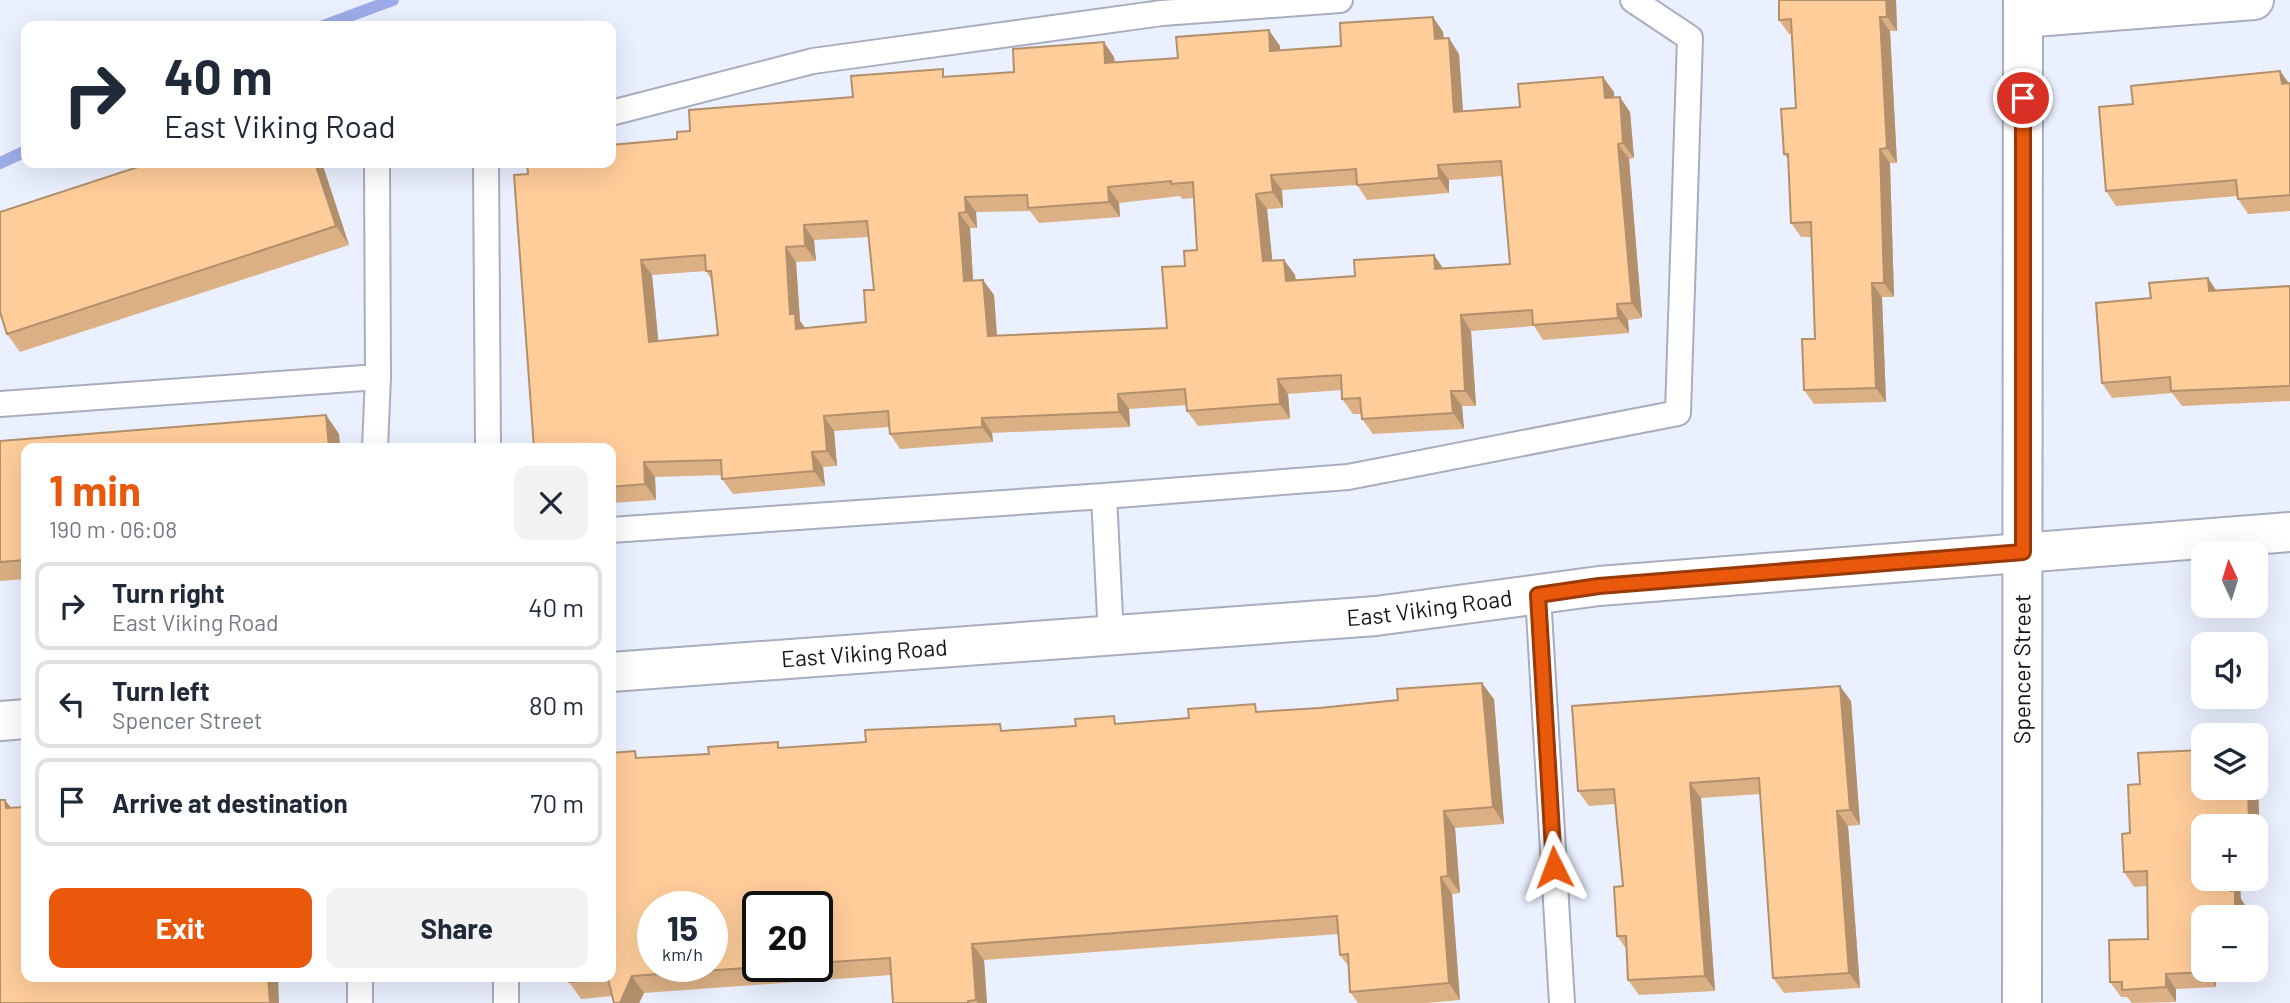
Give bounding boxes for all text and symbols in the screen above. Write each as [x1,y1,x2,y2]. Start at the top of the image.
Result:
text: 40 m [164,46,272,105]
icon: right [49,49,140,140]
pin [1993,68,2053,128]
icon: arrive [2004,79,2042,117]
text: East Viking Road [164,106,396,144]
text: 1 min [49,464,141,514]
button: close [514,466,588,540]
text: 190 m · 06:08 [49,515,177,543]
north arrow [2191,541,2268,618]
map controls [2191,541,2268,982]
text: Turn right [112,577,225,608]
street label: East Viking Road [1346,583,1514,631]
icon: right [53,587,91,625]
text: 40 m [528,591,584,622]
street label: Spencer Street [2007,594,2035,744]
text: East Viking Road [112,608,279,636]
street label: East Viking Road [780,632,948,673]
button: sound [2191,632,2268,709]
text: Turn left [112,675,210,706]
icon: left [53,685,91,723]
text: 80 m [529,689,584,720]
text: Spencer Street [112,706,262,734]
button: layers [2191,723,2268,800]
icon: arrive [53,783,91,821]
text: Arrive at destination [112,787,348,818]
text: 70 m [530,787,584,818]
button: + [2191,814,2268,891]
position arrow [1517,830,1591,904]
button: Exit [49,888,312,968]
button: Share [326,888,588,968]
speed limit sign: 20 [742,891,833,982]
button: − [2191,905,2268,982]
text: 15 [667,906,698,948]
text: km/h [662,943,703,965]

